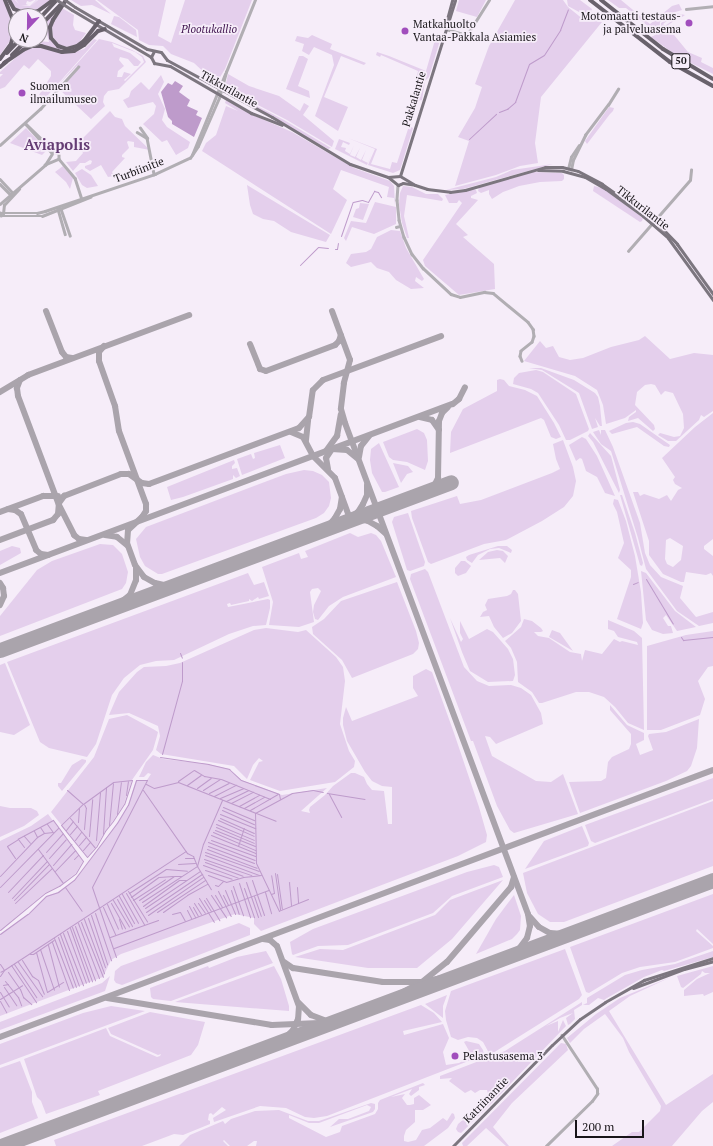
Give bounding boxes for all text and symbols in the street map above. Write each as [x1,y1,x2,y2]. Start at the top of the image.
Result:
north arrow [8,8,48,48]
place label: Motomaatti testaus- ja palveluasema [581,10,681,36]
place label: Matkahuolto Vantaa-Pakkala Asiamies [413,18,536,44]
marker: Motomaatti testaus- ja palveluasema [684,18,694,28]
park label: Plootukallio [181,22,237,36]
marker: Matkahuolto Vantaa-Pakkala Asiamies [400,26,410,36]
text: N [17,30,30,46]
road number: 50 [671,53,691,69]
street label: Tikkurilantie [198,68,260,110]
street label: Pakkalantie [399,70,429,128]
place label: Suomen ilmailumuseo [30,80,97,106]
marker: Suomen ilmailumuseo [17,88,27,98]
district label: Aviapolis [24,136,90,154]
street label: Turbiinitie [112,154,166,186]
street label: Tikkurilantie [614,183,672,233]
place label: Pelastusasema 3 [463,1049,543,1063]
marker: Pelastusasema 3 [450,1051,460,1061]
street label: Katriinantie [461,1074,511,1126]
scale bar [577,1112,646,1138]
text: 200 m [582,1119,614,1134]

